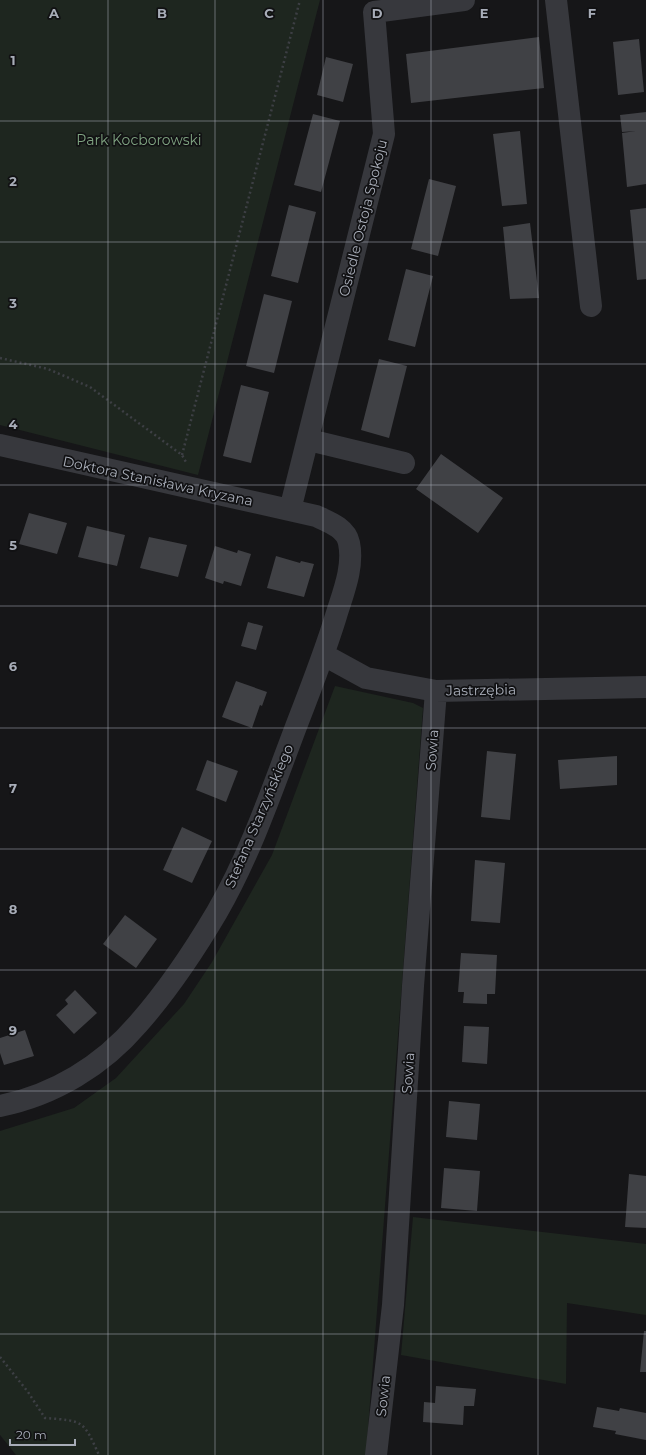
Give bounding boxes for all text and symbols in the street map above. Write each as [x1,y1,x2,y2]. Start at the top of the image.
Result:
text: A [48,5,60,21]
text: B [157,5,167,21]
text: C [264,5,274,21]
text: D [372,5,383,21]
text: E [480,5,489,21]
text: F [588,5,596,21]
text: 1 [10,52,16,68]
park label: Park Kocborowski [76,131,202,149]
street label: Osiedle Ostoja Spokoju [335,137,391,299]
text: 2 [9,173,17,189]
text: 3 [8,295,17,311]
text: 4 [9,416,18,432]
street label: Doktora Stanisława Kryzana [61,452,255,510]
text: 5 [9,537,17,553]
text: 6 [9,658,18,674]
street label: Jastrzębia [445,680,516,700]
street label: Sowia [422,729,442,771]
street label: Stefana Starzyńskiego [221,741,298,891]
text: 7 [9,780,17,796]
text: 8 [9,901,18,917]
text: 9 [9,1022,17,1038]
street label: Sowia [398,1052,418,1094]
street label: Sowia [372,1374,394,1418]
scale bar [10,1421,75,1447]
text: 20 m [16,1427,47,1442]

